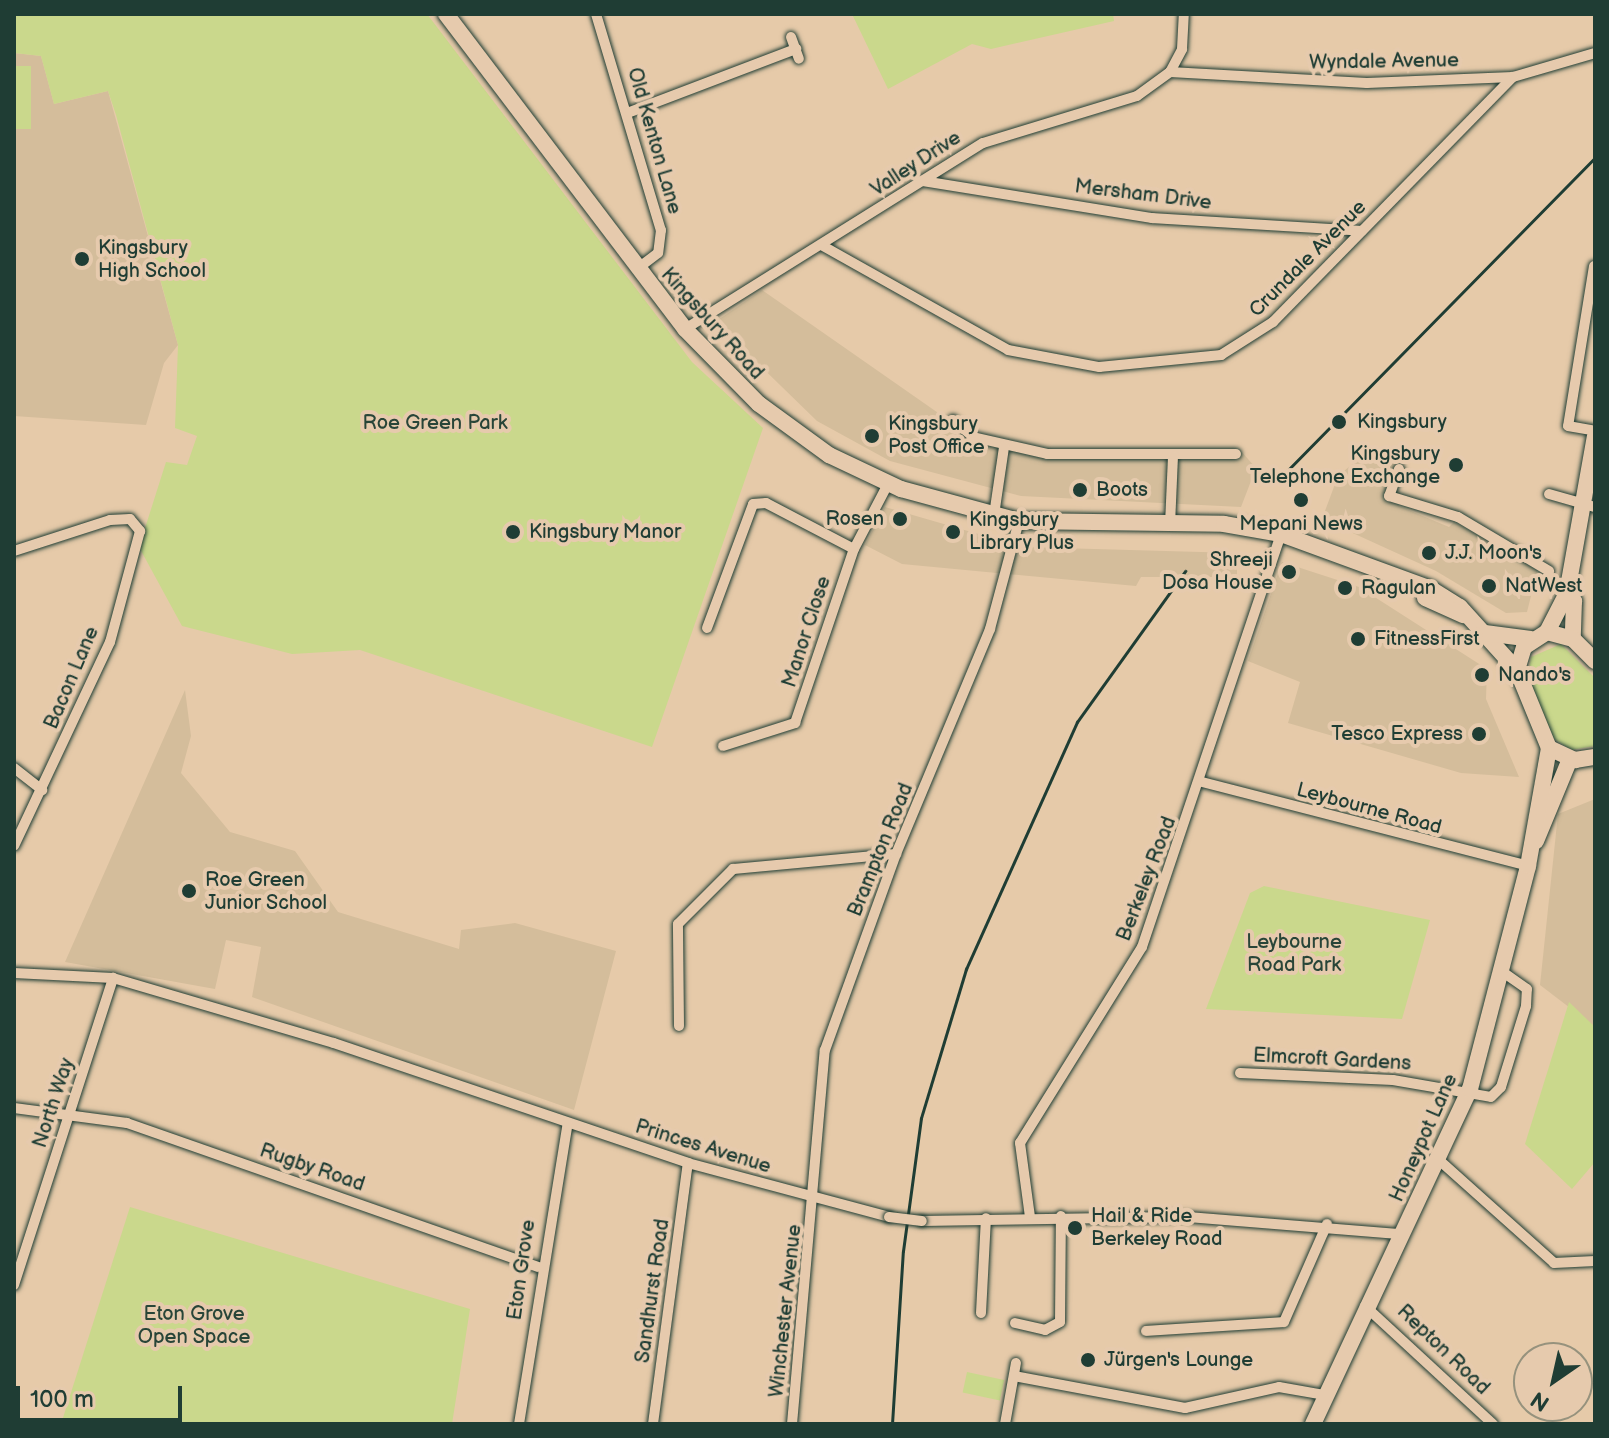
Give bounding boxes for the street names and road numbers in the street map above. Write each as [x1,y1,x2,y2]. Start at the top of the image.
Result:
street label: Wyndale Avenue [1309,49,1459,75]
street label: Old Kenton Lane [622,65,686,217]
street label: Valley Drive [866,126,966,202]
street label: Mersham Drive [1073,175,1213,215]
street label: Crundale Avenue [1245,196,1371,322]
street label: Kingsbury Road [655,263,769,385]
street label: Manor Close [778,573,836,691]
street label: Bacon Lane [40,623,104,733]
street label: Leybourne Road [1294,778,1444,840]
street label: Brampton Road [843,780,919,920]
street label: Berkeley Road [1112,813,1182,945]
street label: Elmcroft Gardens [1252,1044,1412,1076]
street label: North Way [28,1055,80,1151]
street label: Honeypot Lane [1385,1070,1463,1206]
street label: Princes Avenue [632,1115,774,1179]
street label: Rugby Road [256,1139,368,1197]
street label: Sandhurst Road [631,1217,675,1365]
street label: Eton Grove [503,1218,541,1322]
street label: Winchester Avenue [765,1223,807,1399]
street label: Repton Road [1392,1300,1494,1400]

